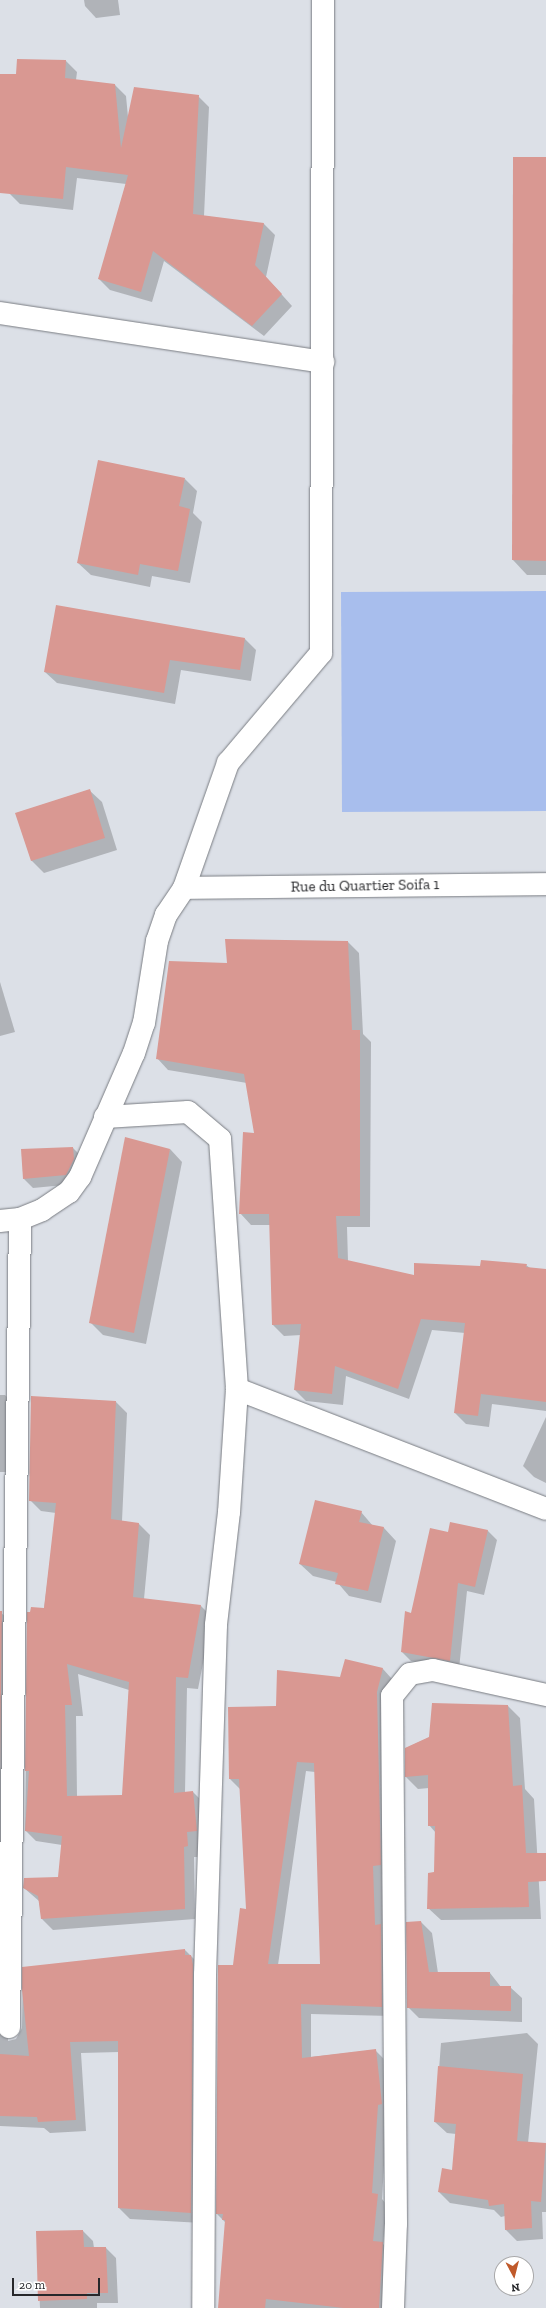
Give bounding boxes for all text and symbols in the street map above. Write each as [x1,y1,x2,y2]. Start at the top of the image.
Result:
street label: Rue du Quartier Soifa 1 [290,876,440,896]
north arrow [494,2256,534,2296]
scale bar [14,2270,102,2296]
text: 20 m [19,2278,45,2292]
text: N [510,2280,520,2294]

